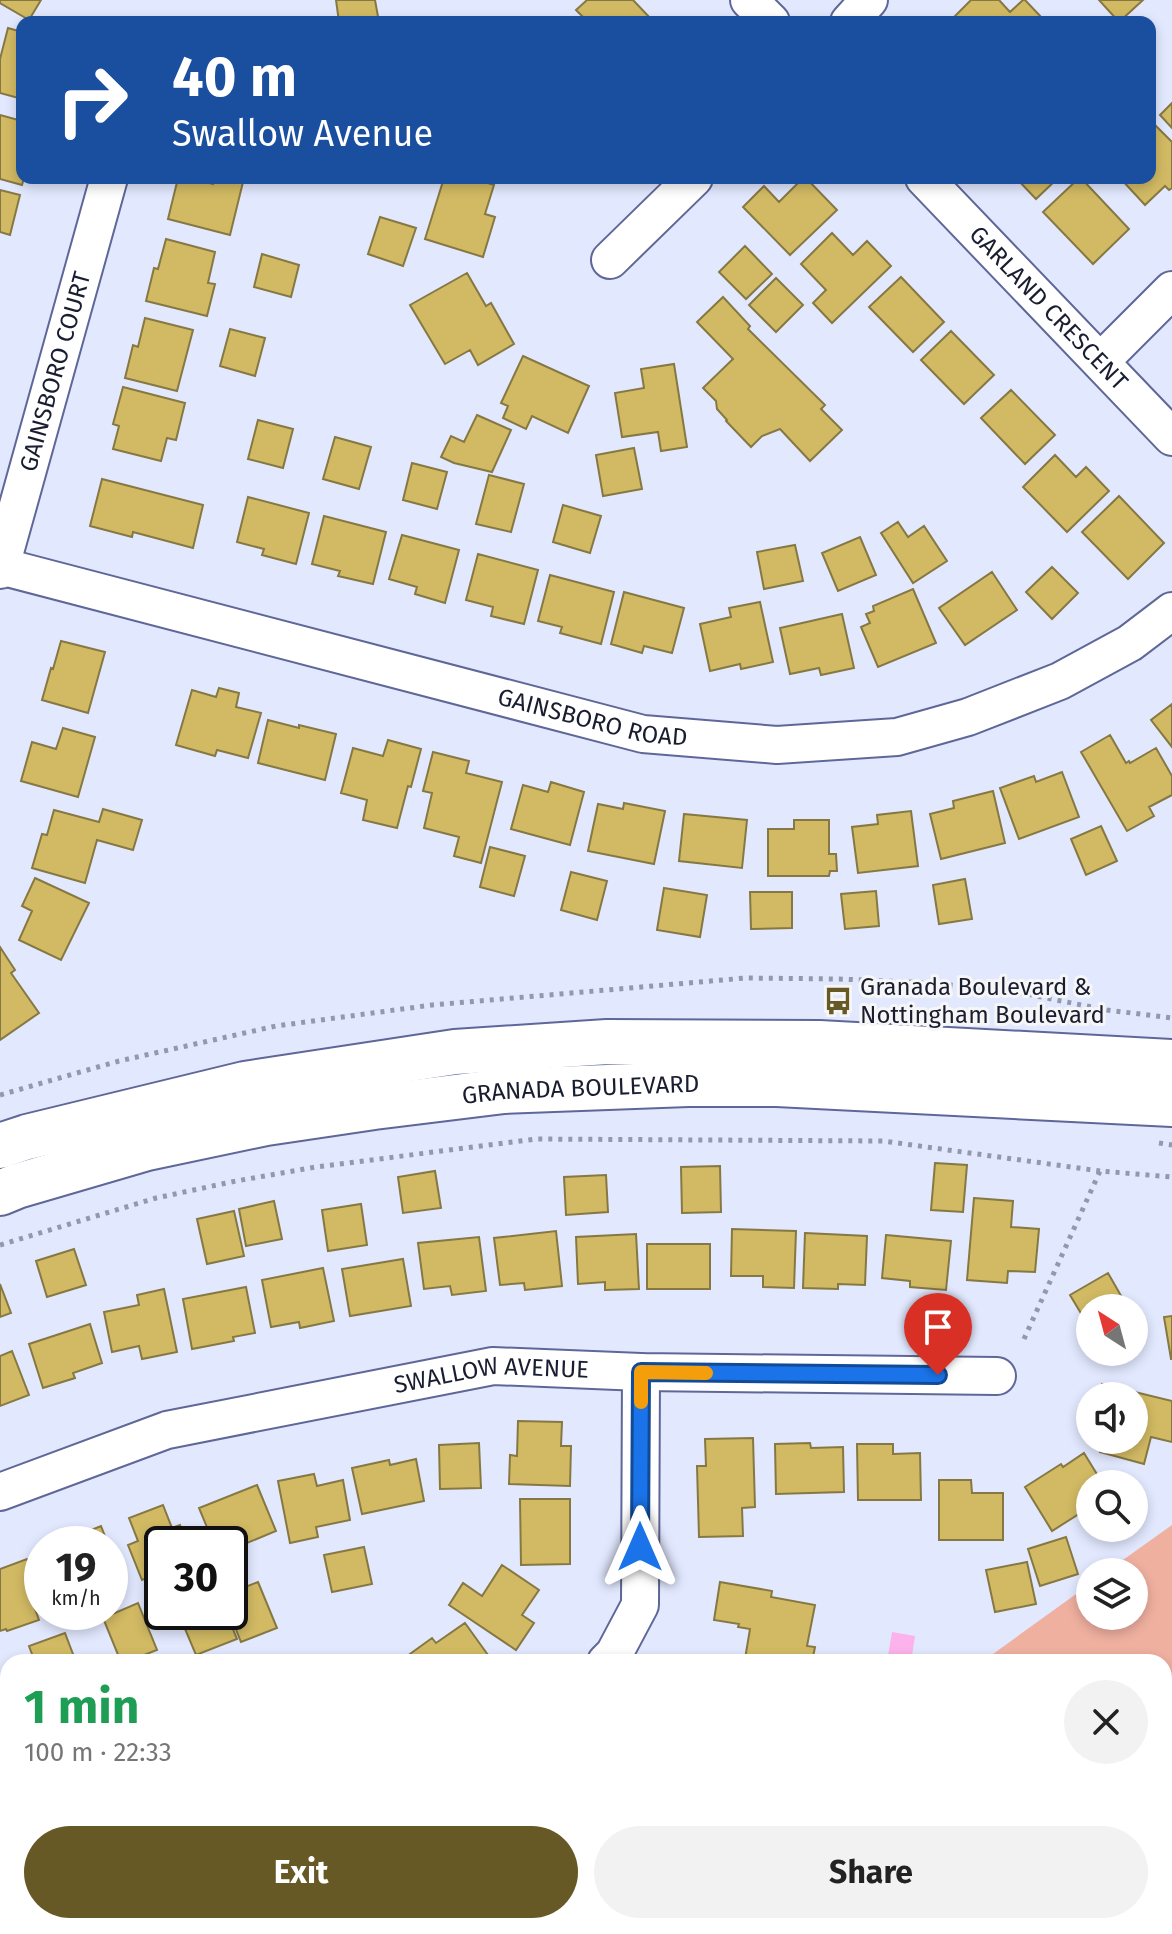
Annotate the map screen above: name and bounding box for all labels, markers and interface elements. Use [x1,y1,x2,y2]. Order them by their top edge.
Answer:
text: 40 m [172,44,297,111]
icon: right [40,48,144,152]
text: Swallow Avenue [172,112,433,156]
street label: GARLAND CRESCENT [964,220,1134,396]
street label: GAINSBORO COURT [14,268,96,474]
street label: GAINSBORO ROAD [495,683,688,752]
place label: Granada Boulevard & Nottingham Boulevard [860,973,1105,1029]
bus stop icon: Granada Boulevard & Nottingham Boulevard [823,986,853,1016]
street label: GRANADA BOULEVARD [460,1070,699,1110]
pin [904,1293,972,1375]
north arrow [1076,1294,1148,1366]
map controls [1076,1294,1148,1630]
icon: arrive [916,1305,960,1349]
street label: SWALLOW AVENUE [391,1351,590,1399]
button: sound [1076,1382,1148,1454]
button: search [1076,1470,1148,1542]
position arrow [598,1505,682,1589]
speed limit sign: 30 [144,1526,248,1630]
text: 19 [56,1544,96,1592]
button: layers [1076,1558,1148,1630]
text: km/h [51,1586,101,1610]
text: 1 min [24,1678,139,1736]
button: close [1064,1680,1148,1764]
text: 100 m · 22:33 [24,1737,172,1768]
button: Exit [24,1826,578,1918]
button: Share [594,1826,1148,1918]

